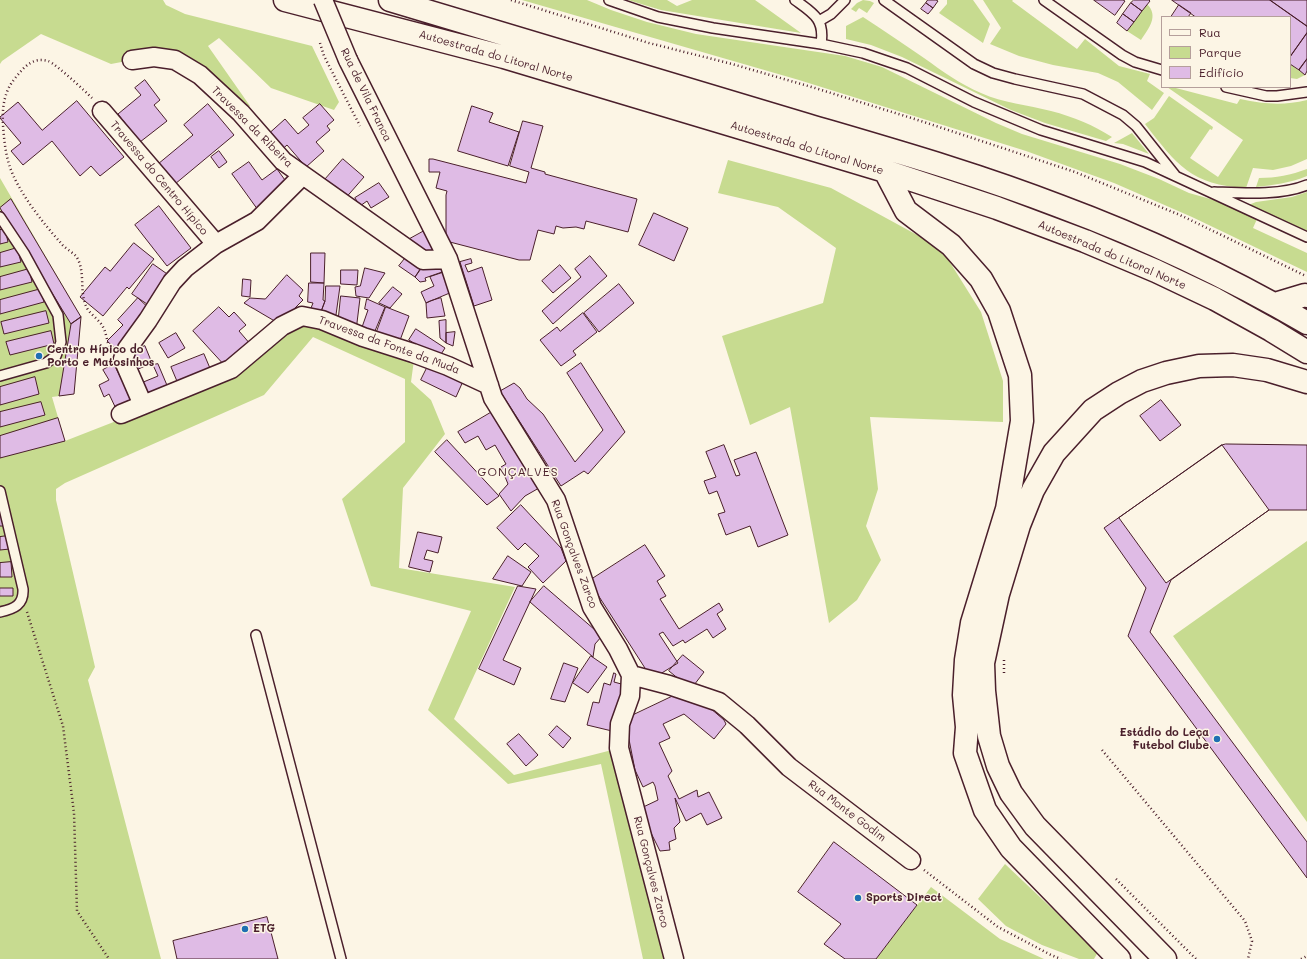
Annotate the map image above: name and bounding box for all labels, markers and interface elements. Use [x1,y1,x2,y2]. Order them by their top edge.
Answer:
legend [1161,16,1291,88]
text: Rua [1199,24,1221,40]
street label: Autoestrada do Litoral Norte [417,28,575,84]
text: Parque [1199,44,1242,60]
street label: Rua de Vila Franca [338,46,394,144]
text: Edifício [1199,64,1243,80]
street label: Travessa da Ribeira [209,84,295,170]
street label: Travessa do Centro Hípico [107,118,211,238]
street label: Autoestrada do Litoral Norte [729,118,885,178]
street label: Autoestrada do Litoral Norte [1036,218,1188,292]
street label: Travessa da Fonte da Muda [317,313,461,377]
place label: Centro Hípico do Porto e Matosinhos [47,343,154,369]
marker: Centro Hípico do Porto e Matosinhos [34,351,44,361]
district label: GONÇALVES [478,465,558,479]
street label: Rua Gonçalves Zarco [548,498,600,610]
place label: Estádio do Leça Futebol Clube [1120,726,1209,752]
marker: Estádio do Leça Futebol Clube [1212,734,1222,744]
street label: Rua Monte Godim [806,778,888,844]
street label: Rua Gonçalves Zarco [631,815,671,929]
place label: Sports Direct [866,891,942,905]
marker: Sports Direct [853,893,863,903]
place label: ETG [253,922,275,936]
marker: ETG [240,924,250,934]

